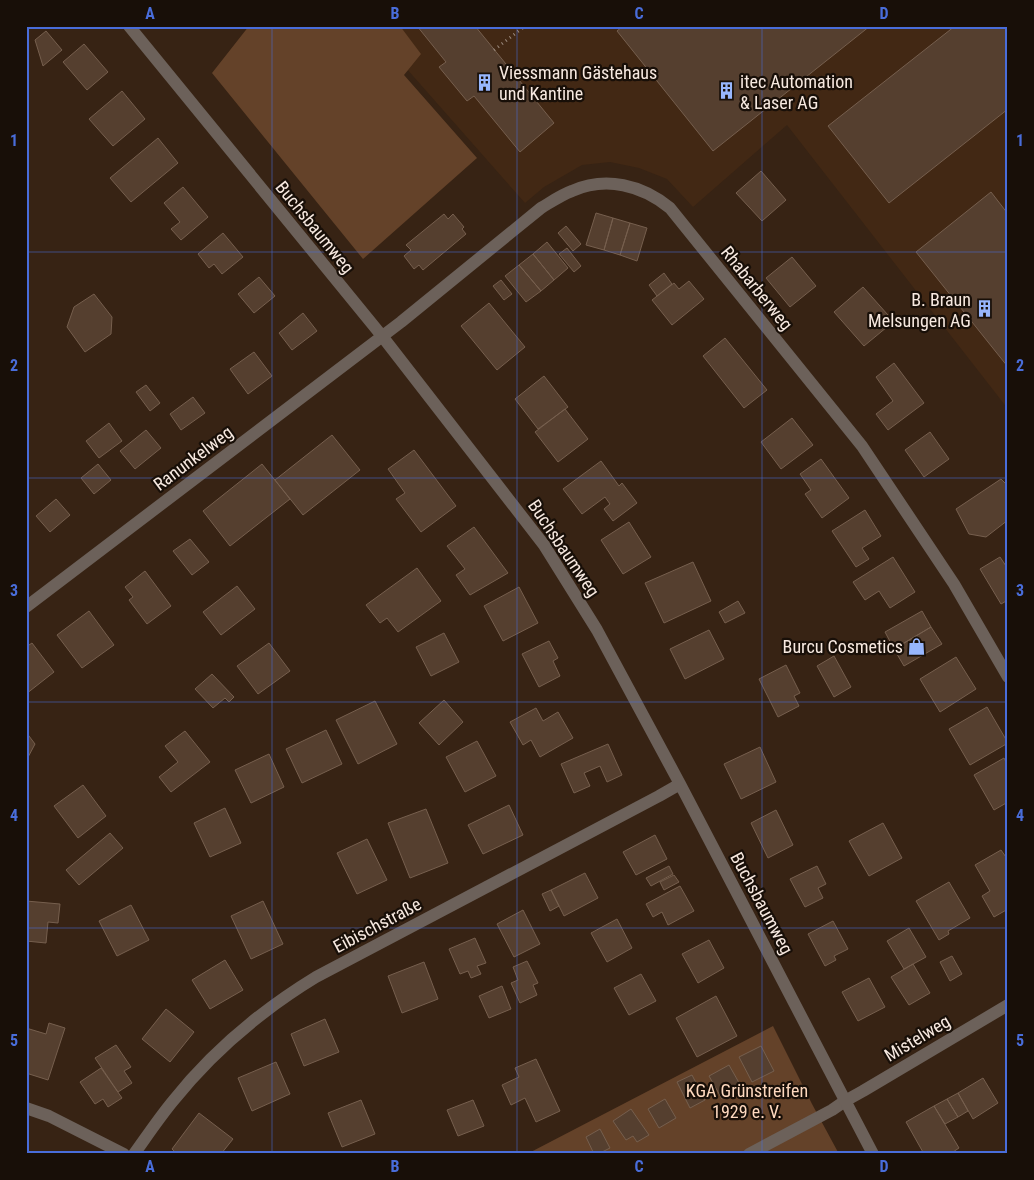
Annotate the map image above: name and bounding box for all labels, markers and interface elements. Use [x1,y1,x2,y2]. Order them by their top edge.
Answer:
text: A [145,4,155,23]
text: B [391,4,400,23]
text: C [634,4,644,23]
text: D [879,4,889,23]
place label: Viessmann Gästehaus und Kantine [499,62,657,104]
place label: itec Automation & Laser AG [740,71,853,113]
building icon: Viessmann Gästehaus und Kantine [475,72,495,92]
building icon: itec Automation & Laser AG [716,81,736,101]
text: 1 [10,131,18,150]
text: 1 [1016,131,1024,150]
street label: Buchsbaumweg [271,177,359,277]
street label: Rhabarberweg [717,242,797,334]
place label: B. Braun Melsungen AG [868,289,971,331]
building icon: B. Braun Melsungen AG [975,299,995,319]
text: 2 [10,356,18,375]
text: 2 [1016,356,1024,375]
street label: Ranunkelweg [149,421,237,495]
street label: Buchsbaumweg [524,495,604,601]
text: 3 [10,581,18,600]
text: 3 [1016,581,1024,600]
place label: Burcu Cosmetics [783,636,903,657]
shop icon: Burcu Cosmetics [907,636,927,656]
text: 4 [10,806,18,825]
text: 4 [1016,806,1024,825]
street label: Buchsbaumweg [726,848,798,958]
street label: Eibischstraße [329,893,425,957]
street label: Mistelweg [880,1010,954,1066]
text: 5 [10,1031,18,1050]
text: 5 [1016,1031,1024,1050]
park label: KGA Grünstreifen 1929 e. V. [686,1080,808,1122]
text: A [145,1157,155,1176]
text: B [391,1157,400,1176]
text: C [634,1157,644,1176]
text: D [879,1157,889,1176]

